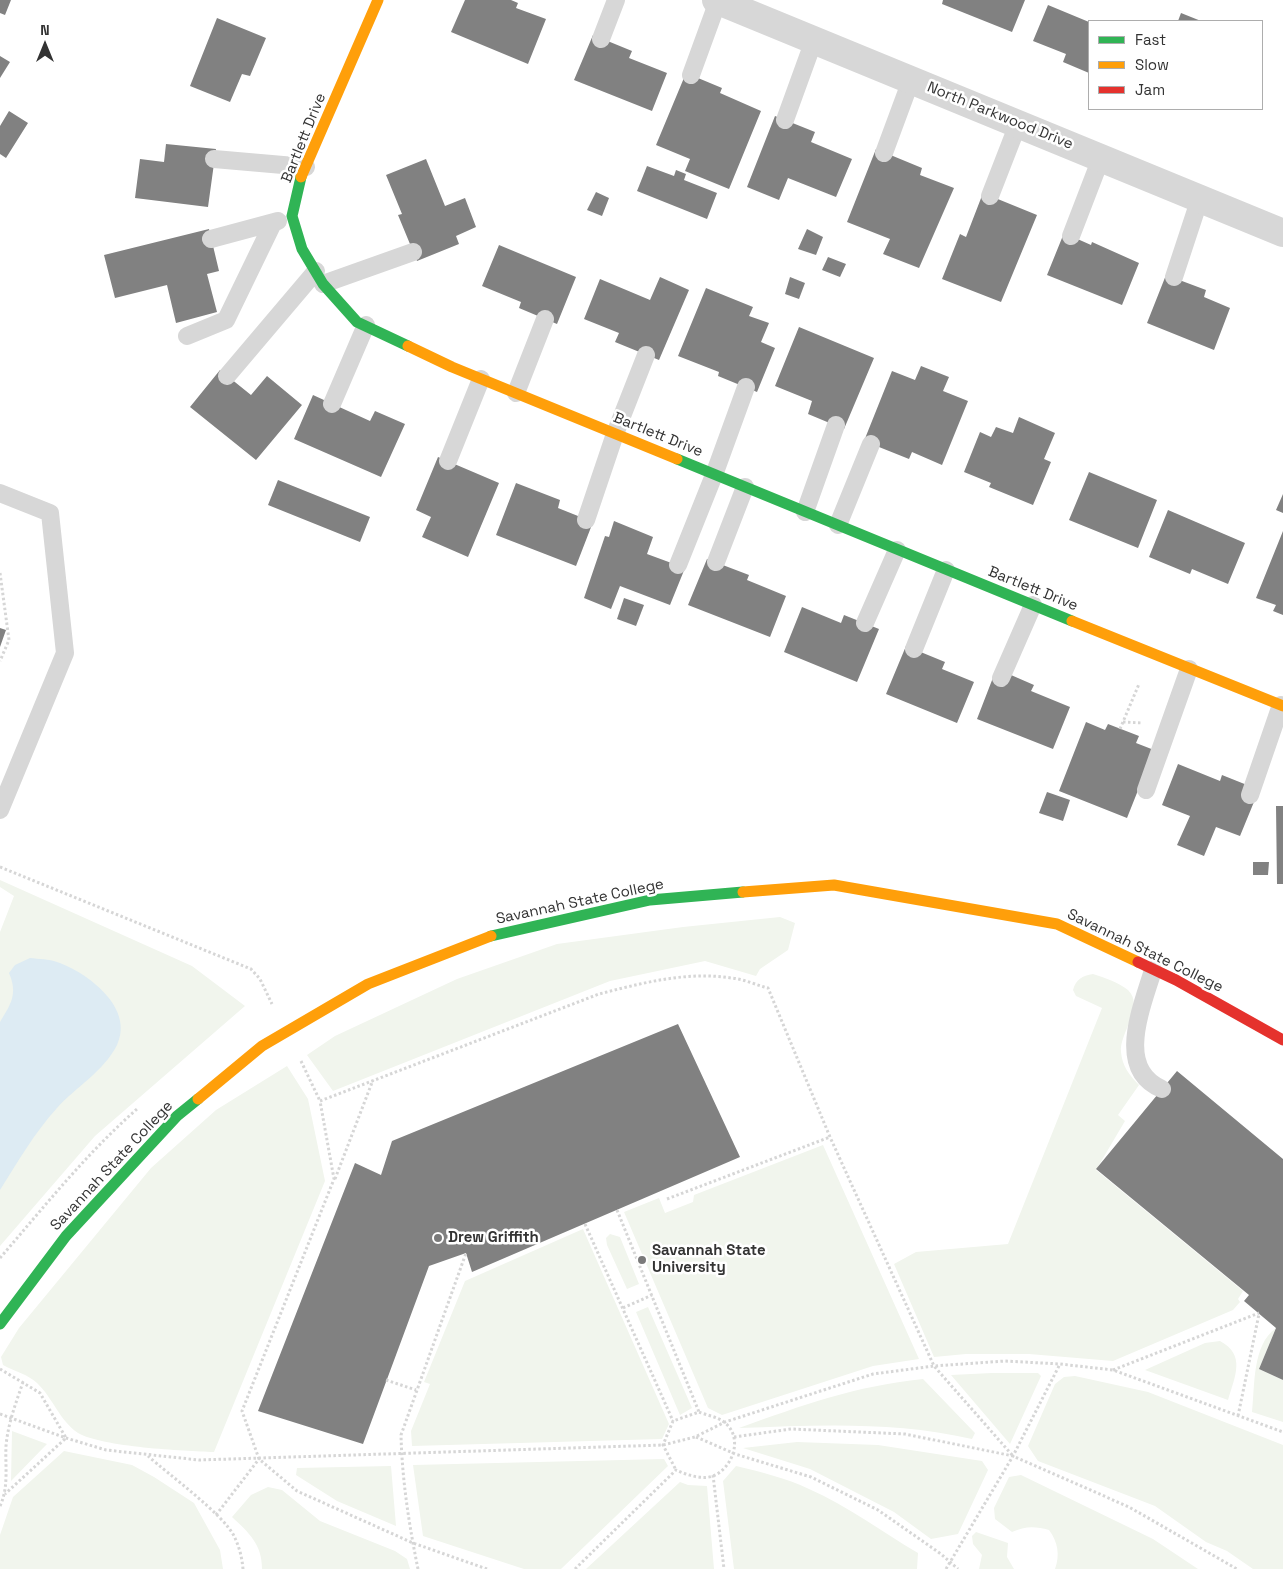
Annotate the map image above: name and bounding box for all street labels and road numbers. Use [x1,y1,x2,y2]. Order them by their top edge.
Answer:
street label: North Parkwood Drive [924,78,1076,154]
street label: Bartlett Drive [278,91,330,185]
street label: Bartlett Drive [611,409,705,461]
street label: Bartlett Drive [986,563,1080,615]
street label: Savannah State College [494,875,666,929]
street label: Savannah State College [1064,905,1226,997]
street label: Savannah State College [47,1097,177,1235]

